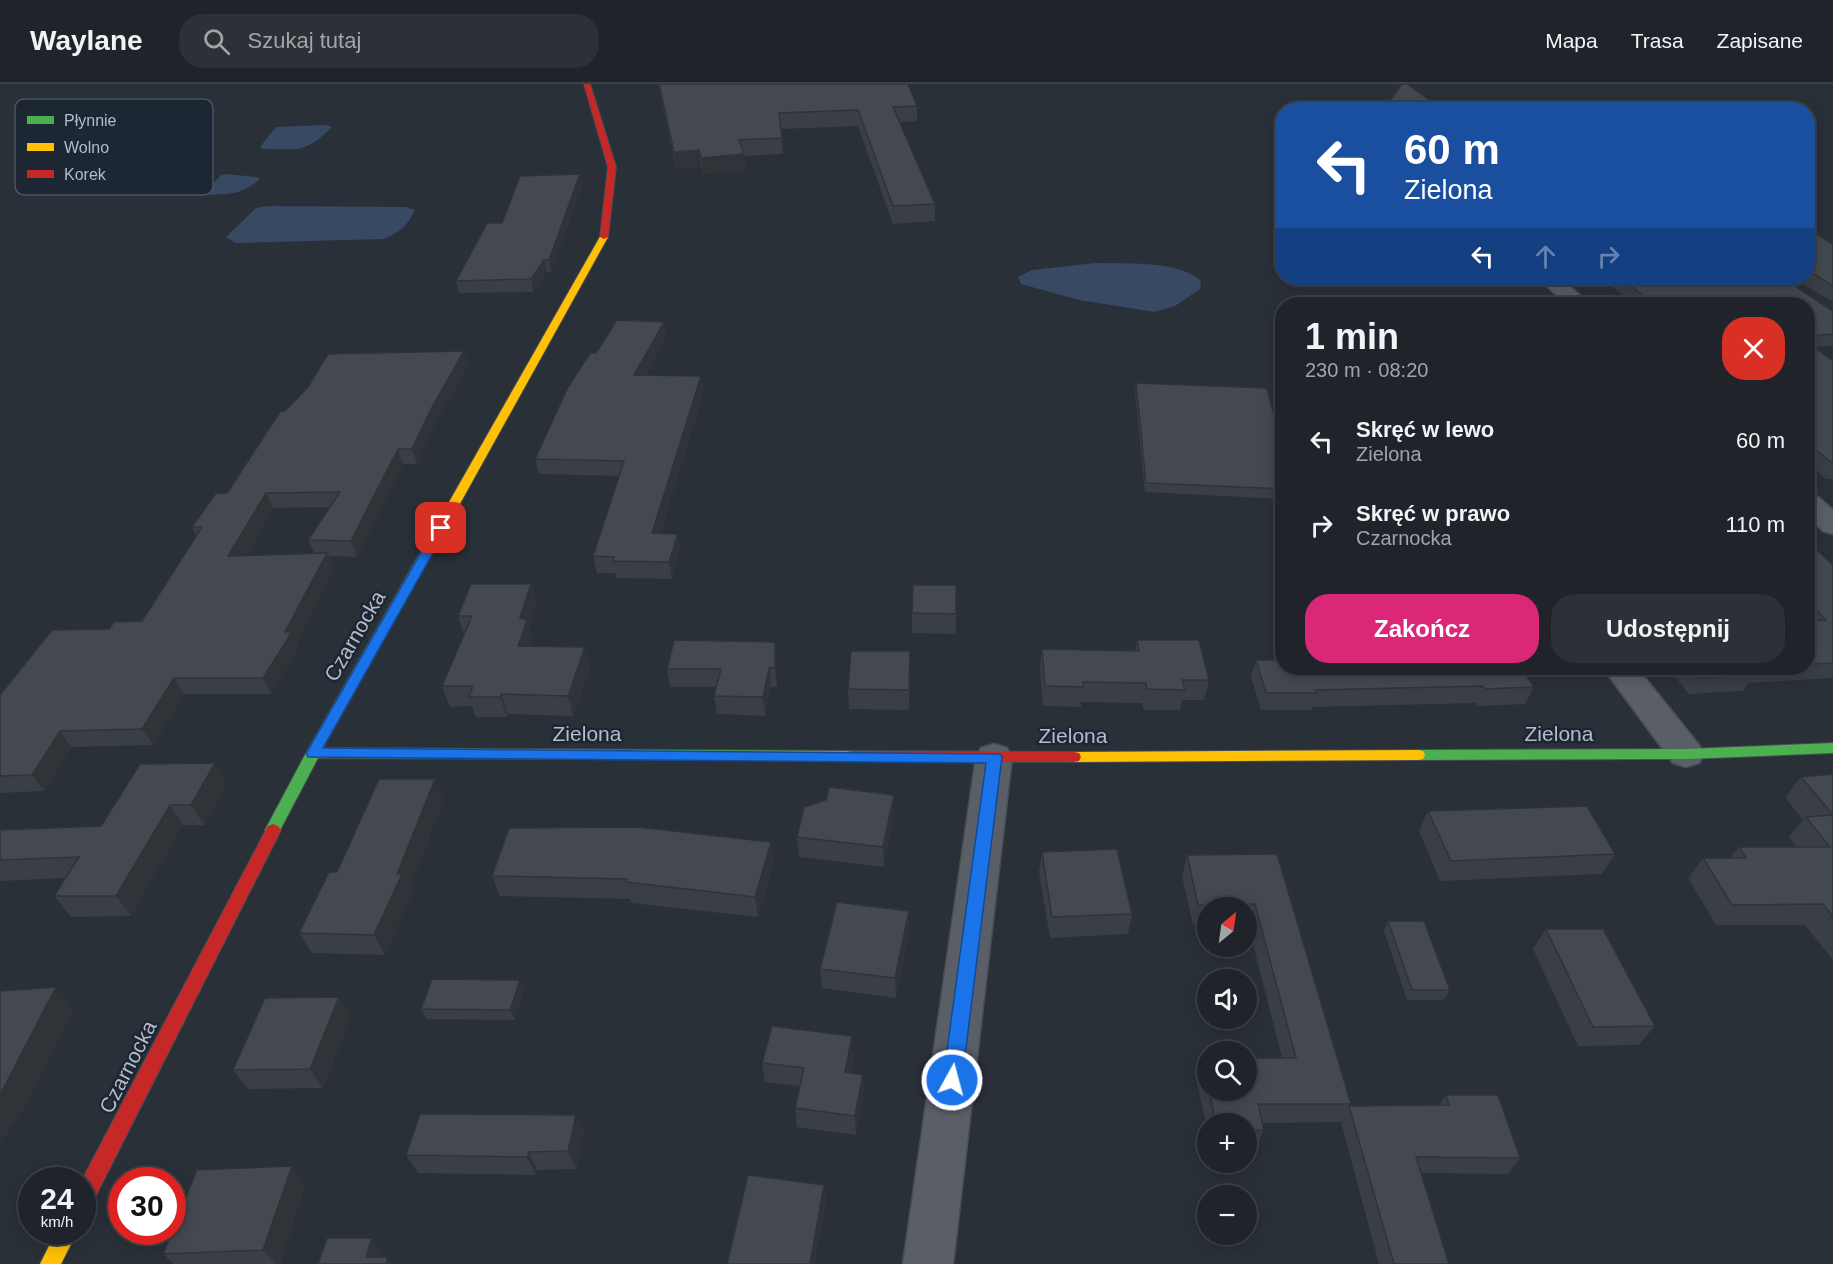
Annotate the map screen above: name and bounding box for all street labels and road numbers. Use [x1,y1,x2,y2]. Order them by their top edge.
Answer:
street label: Czarnocka [320,586,390,685]
street label: Zielona [553,722,622,745]
street label: Zielona [1525,722,1594,745]
street label: Zielona [1039,724,1108,747]
street label: Czarnocka [95,1017,161,1117]

